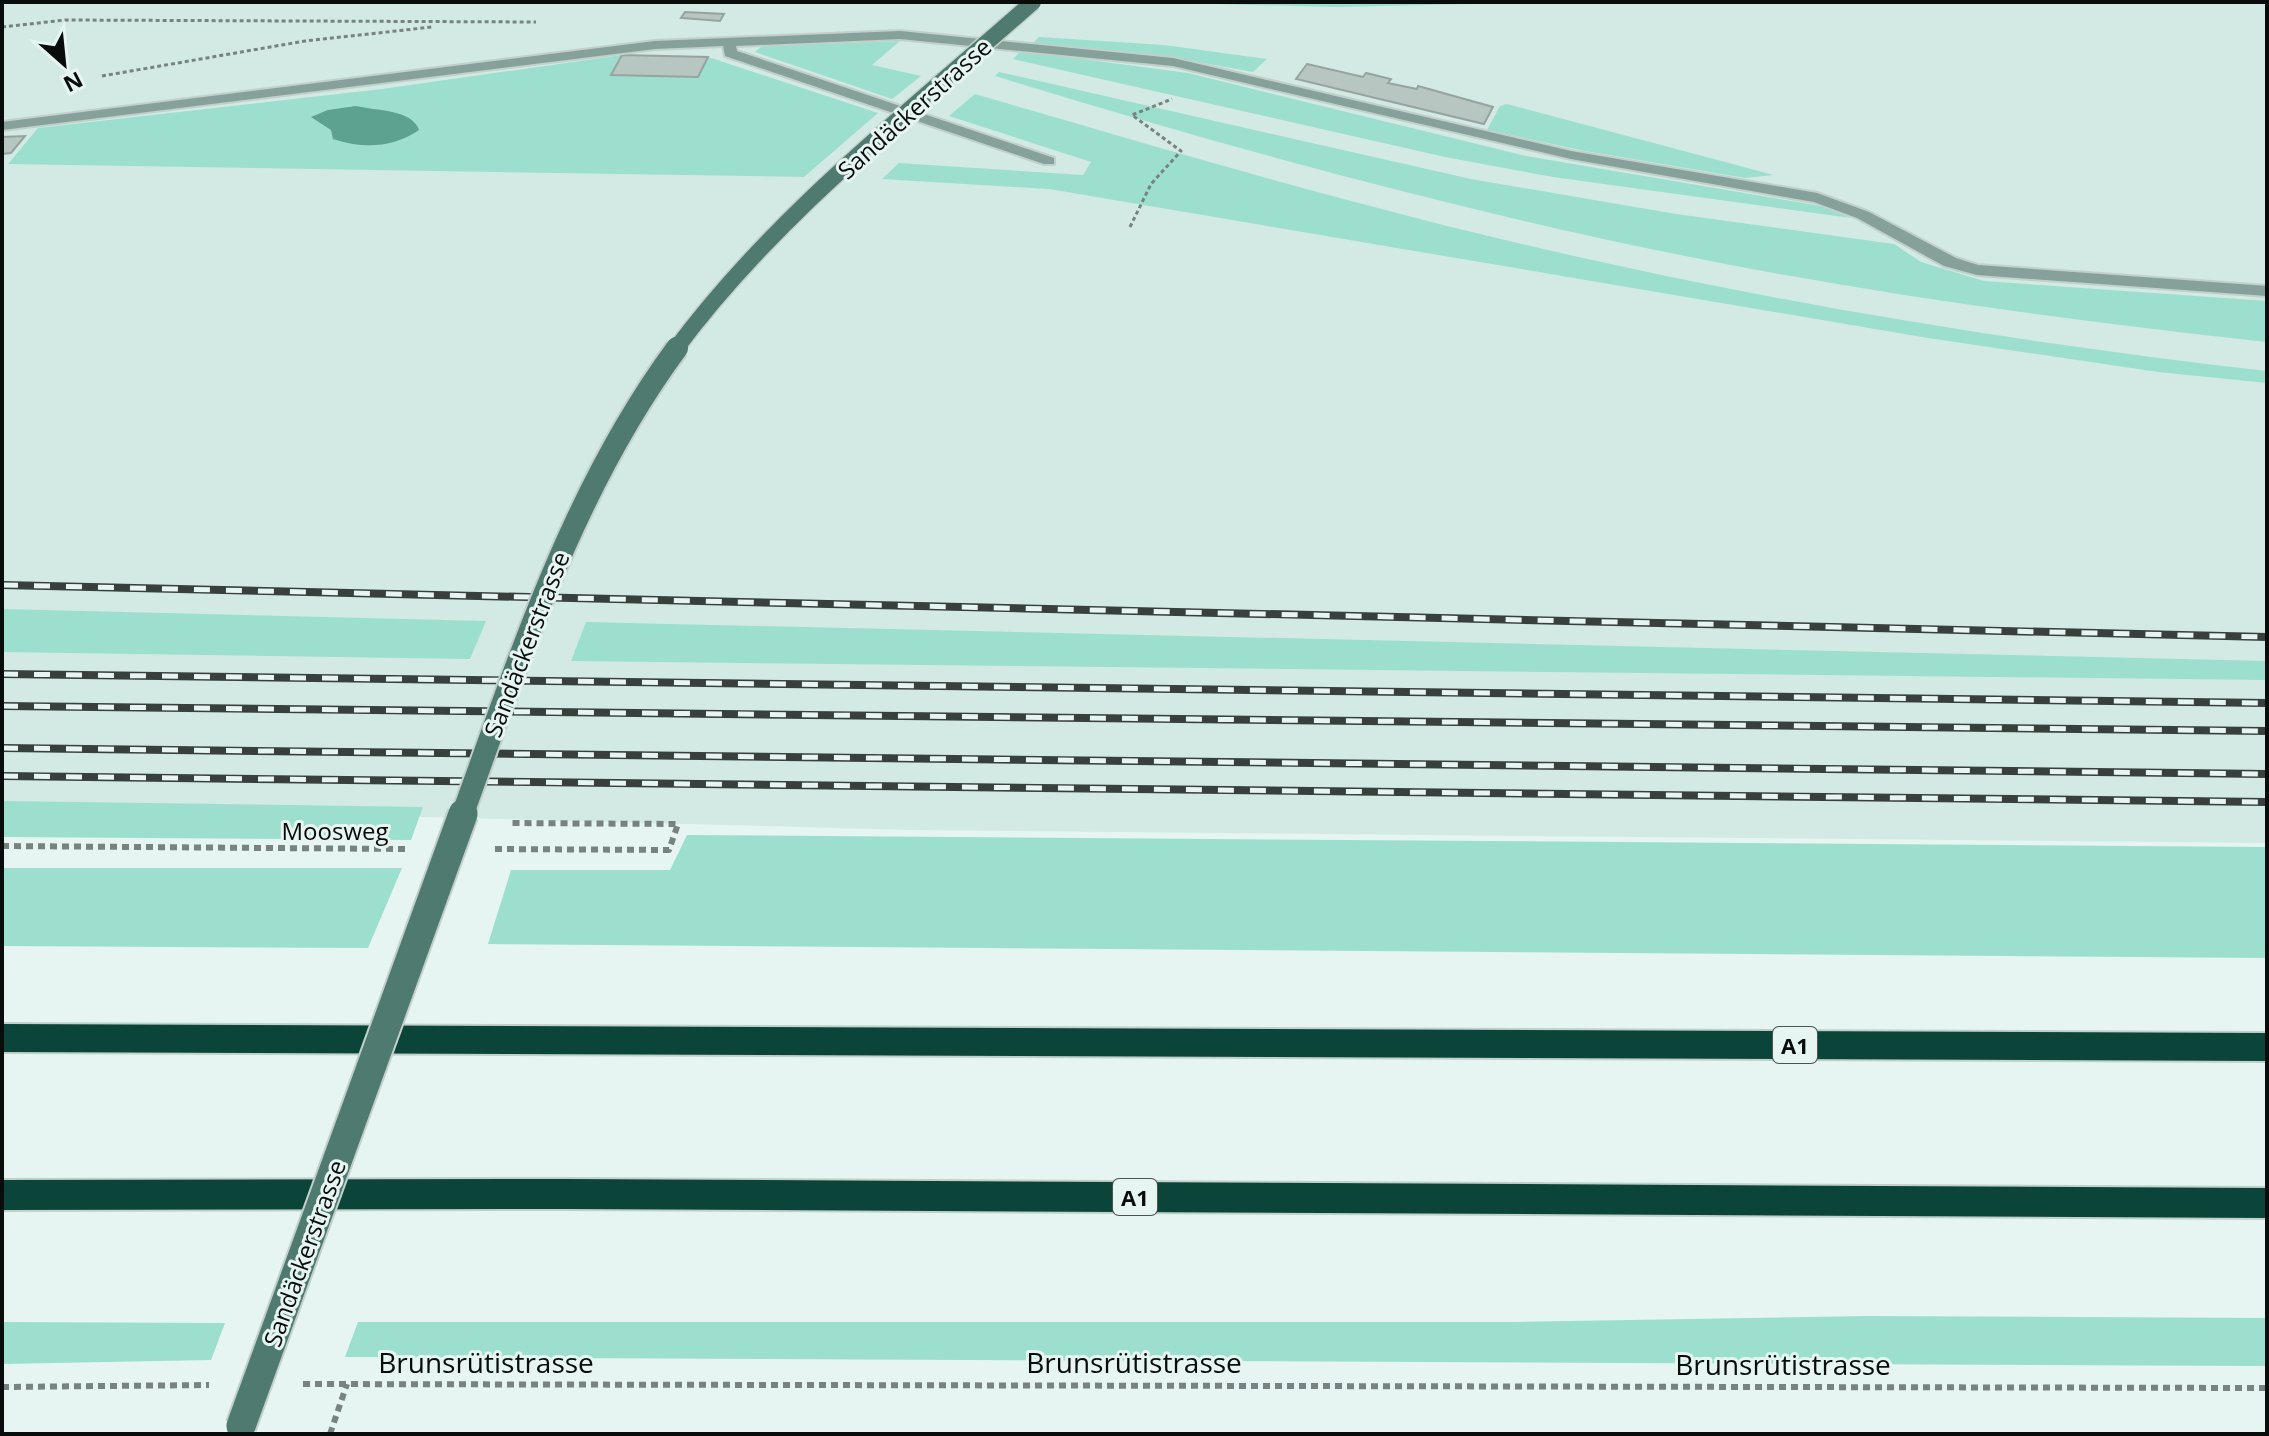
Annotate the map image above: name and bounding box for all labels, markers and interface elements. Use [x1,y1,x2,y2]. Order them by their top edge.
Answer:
north arrow [24,24,104,104]
street label: Sandäckerstrasse [830,30,998,186]
text: N [59,65,88,100]
street label: Sandäckerstrasse [475,547,577,741]
street label: Moosweg [281,814,389,847]
road number: A1 [1773,1027,1817,1063]
street label: Sandäckerstrasse [255,1155,353,1351]
road number: A1 [1113,1179,1157,1215]
street label: Brunsrütistrasse [378,1343,594,1381]
street label: Brunsrütistrasse [1026,1343,1242,1381]
street label: Brunsrütistrasse [1675,1345,1891,1383]

